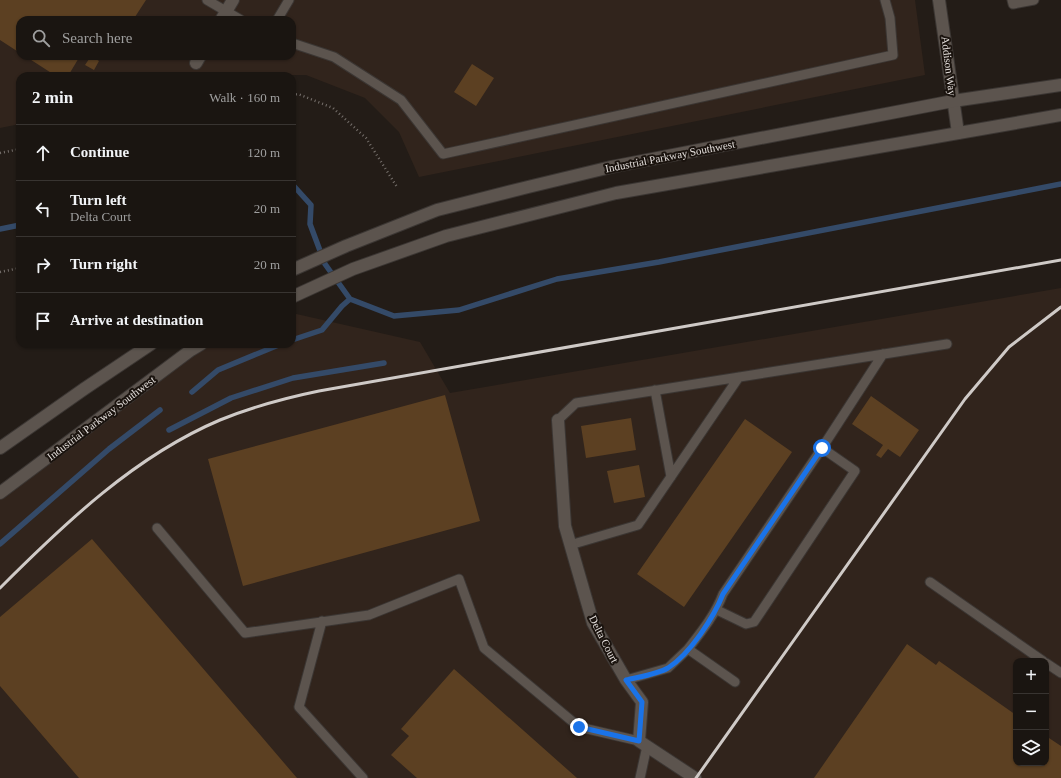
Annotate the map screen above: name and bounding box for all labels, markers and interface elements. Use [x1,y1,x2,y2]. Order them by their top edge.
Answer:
search box [16,16,296,60]
icon: search [30,27,52,49]
text: Search here [62,30,132,46]
street label: Addison Way [939,36,959,97]
text: 2 min [32,88,73,107]
text: Walk · 160 m [209,90,280,105]
street label: Industrial Parkway Southwest [604,138,736,174]
icon: ahead [32,142,54,164]
text: Continue [70,144,129,160]
text: 120 m [247,145,280,160]
text: Turn left [70,192,127,208]
icon: left [32,198,54,220]
text: 20 m [254,201,280,216]
text: Delta Court [70,209,131,224]
icon: right [32,254,54,276]
text: Turn right [70,256,137,272]
text: 20 m [254,257,280,272]
icon: arrive [32,310,54,332]
text: Arrive at destination [70,312,203,328]
street label: Industrial Parkway Southwest [45,373,157,463]
route start [813,439,831,457]
street label: Delta Court [587,613,621,665]
map controls [1013,658,1049,766]
button: + [1013,658,1049,694]
button: − [1013,694,1049,730]
route end [570,718,588,736]
button: layers [1013,730,1049,766]

